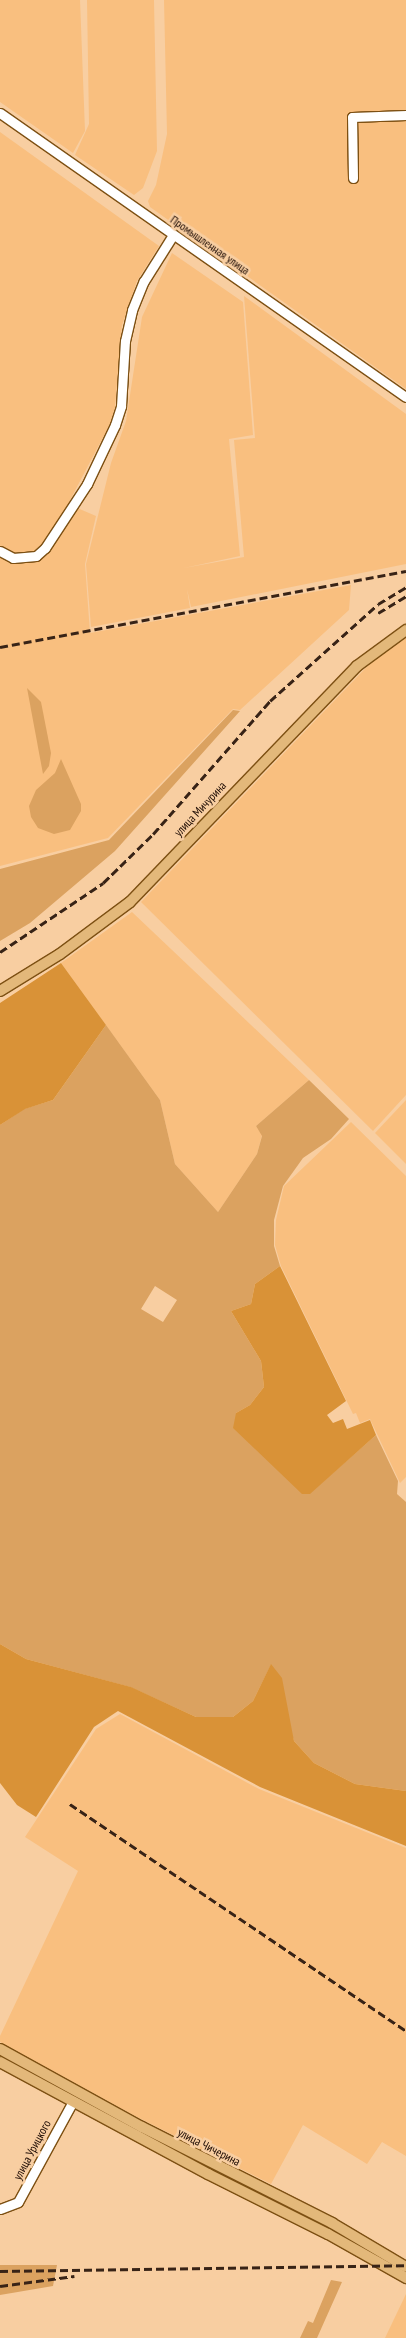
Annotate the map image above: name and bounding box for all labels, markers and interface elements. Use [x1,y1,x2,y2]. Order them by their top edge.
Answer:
street label: Промышленная улица [168,212,252,278]
street label: улица Мичурина [171,779,229,839]
street label: улица Урицкого [10,2117,54,2183]
street label: улица Чичерина [175,2125,243,2169]

